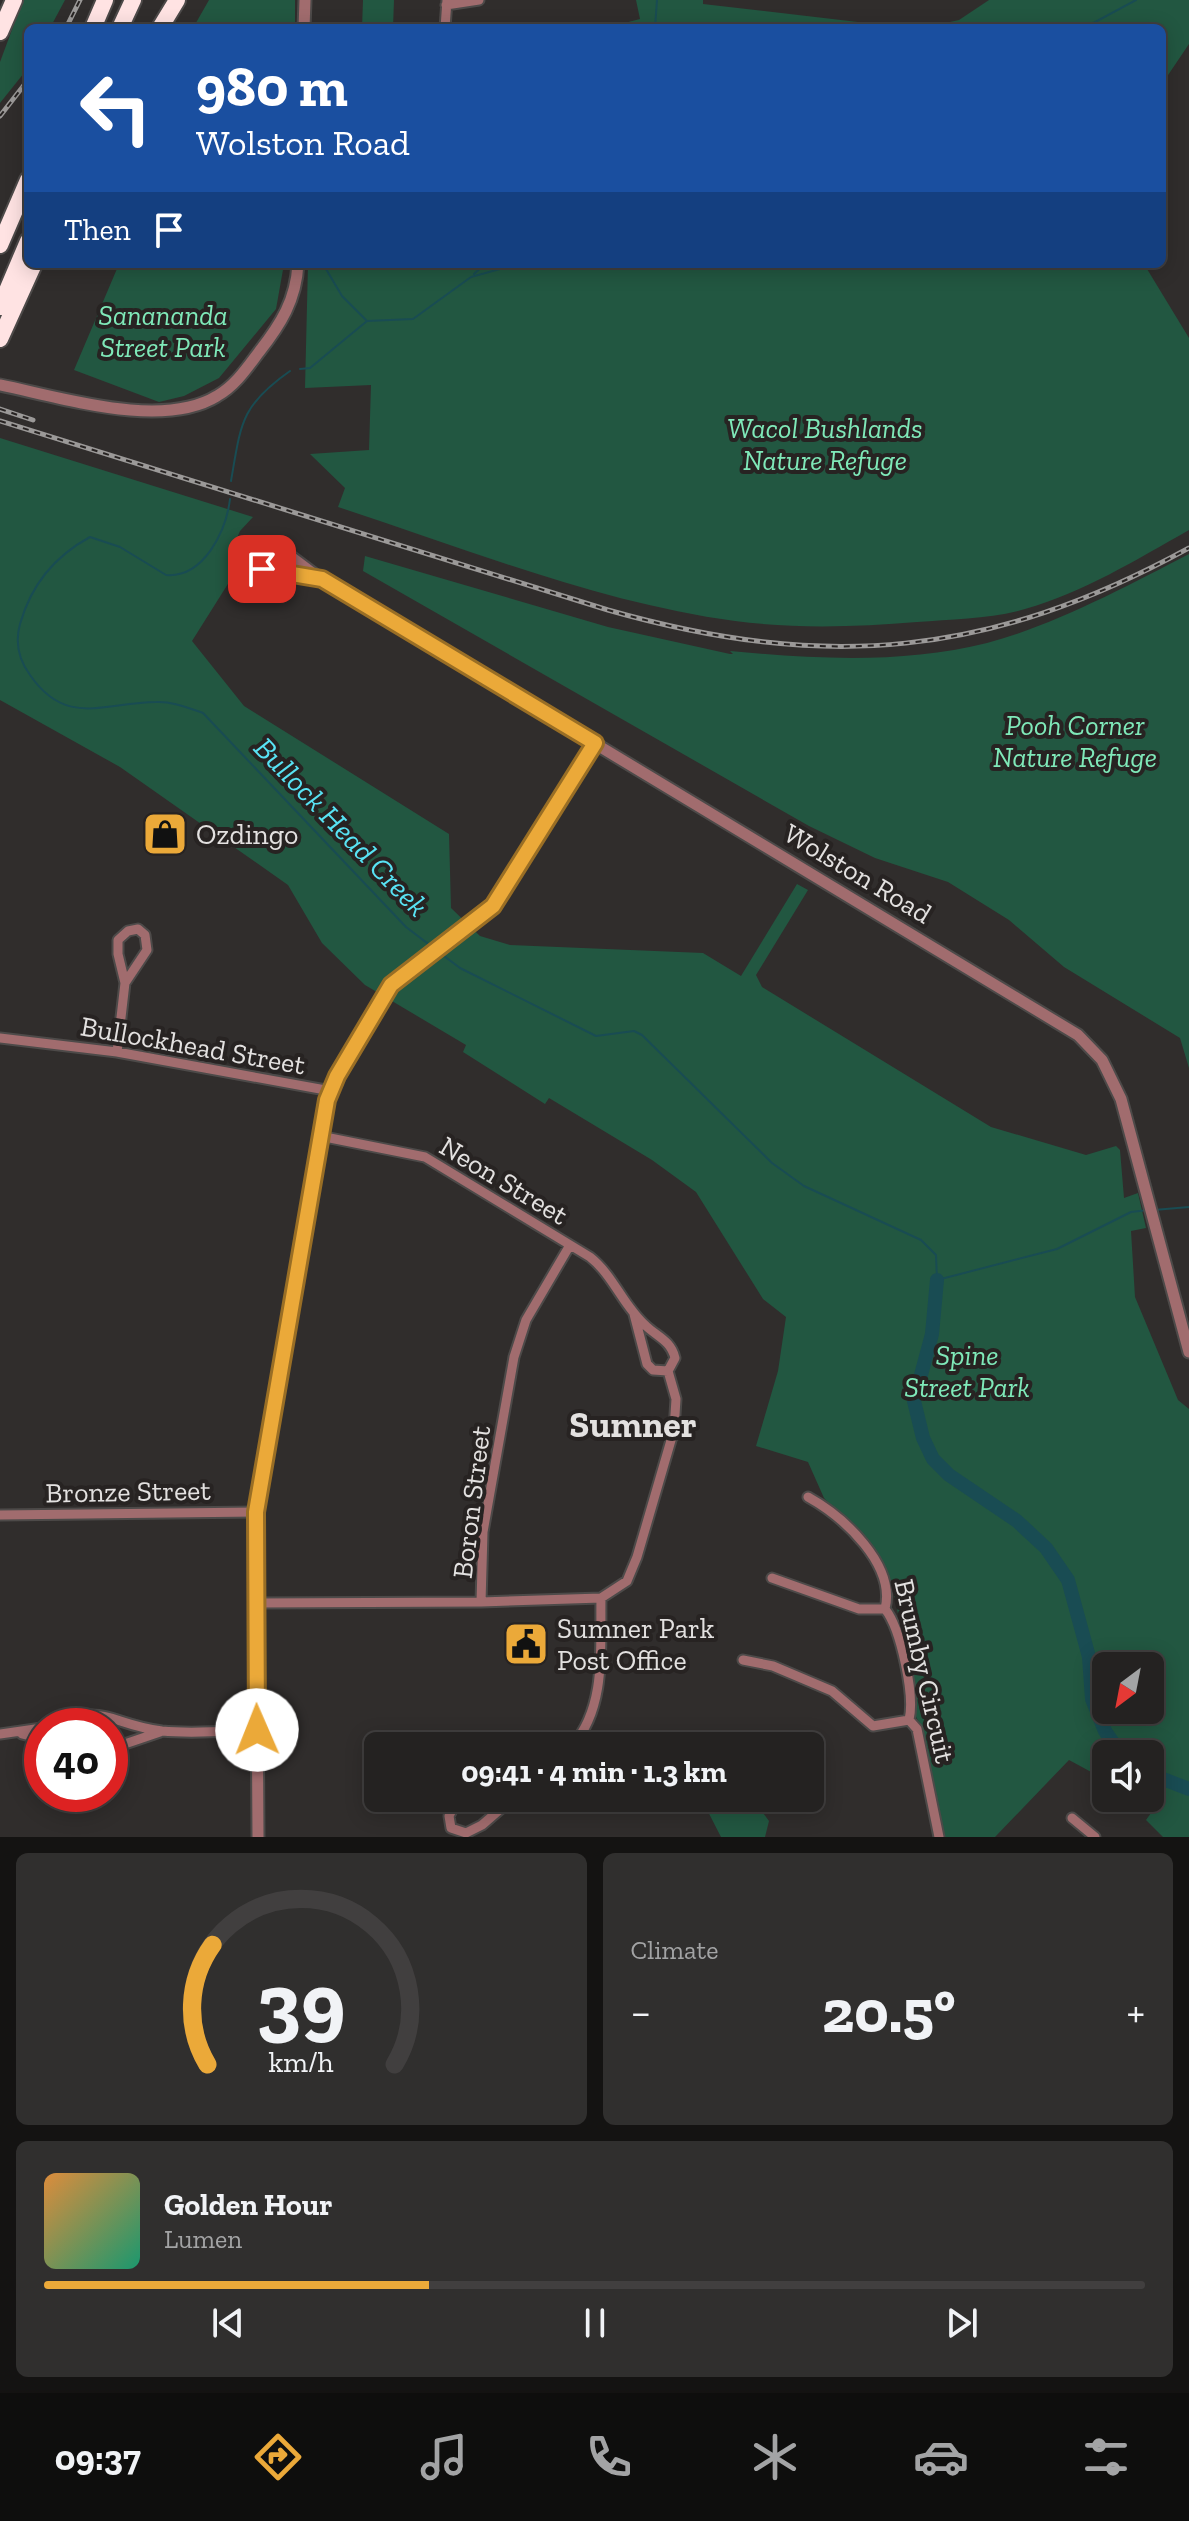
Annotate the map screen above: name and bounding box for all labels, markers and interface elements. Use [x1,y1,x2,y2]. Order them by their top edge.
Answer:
text: 980 m [196,53,348,120]
icon: left [64,56,168,160]
text: Wolston Road [196,121,410,164]
icon: arrive [147,208,191,252]
text: Then [64,212,131,248]
park label: Sanananda Street Park [98,299,228,364]
park label: Wacol Bushlands Nature Refuge [727,412,923,477]
pin [228,535,296,603]
icon: arrive [240,547,284,591]
park label: Pooh Corner Nature Refuge [993,709,1157,774]
water label: Bullock Head Creek [246,730,436,924]
shop icon: Ozdingo [141,810,189,858]
street label: Wolston Road [778,816,938,930]
place label: Ozdingo [196,818,298,851]
street label: Bullockhead Street [78,1010,308,1082]
street label: Neon Street [434,1129,574,1232]
park label: Spine Street Park [904,1339,1030,1404]
district label: Sumner [569,1403,697,1446]
street label: Boron Street [446,1423,497,1580]
street label: Bronze Street [45,1474,212,1509]
street label: Brumby Circuit [887,1576,962,1767]
place label: Sumner Park Post Office [557,1612,715,1677]
public building icon: Sumner Park Post Office [502,1620,550,1668]
north arrow [1092,1652,1164,1724]
map controls [1092,1652,1164,1812]
position arrow [215,1688,299,1772]
speed limit sign: 40 [24,1708,128,1812]
button: sound [1092,1740,1164,1812]
text: 09:41 · 4 min · 1.3 km [461,1754,727,1790]
text: Climate [631,1934,718,1966]
text: 39 [257,1952,346,2052]
text: 20.5° [822,1975,956,2047]
text: − [631,1985,651,2038]
text: + [1126,1985,1145,2038]
text: km/h [269,2045,334,2079]
text: Golden Hour [164,2187,332,2223]
text: Lumen [164,2223,242,2255]
icon: previous [206,2301,250,2345]
icon: pause [573,2301,617,2345]
icon: next [940,2301,984,2345]
icon: directions [250,2429,306,2485]
icon: music [416,2429,472,2485]
icon: phone [581,2429,637,2485]
icon: climate [747,2429,803,2485]
icon: car [913,2429,969,2485]
icon: filters [1078,2429,1134,2485]
text: 09:37 [55,2436,141,2479]

